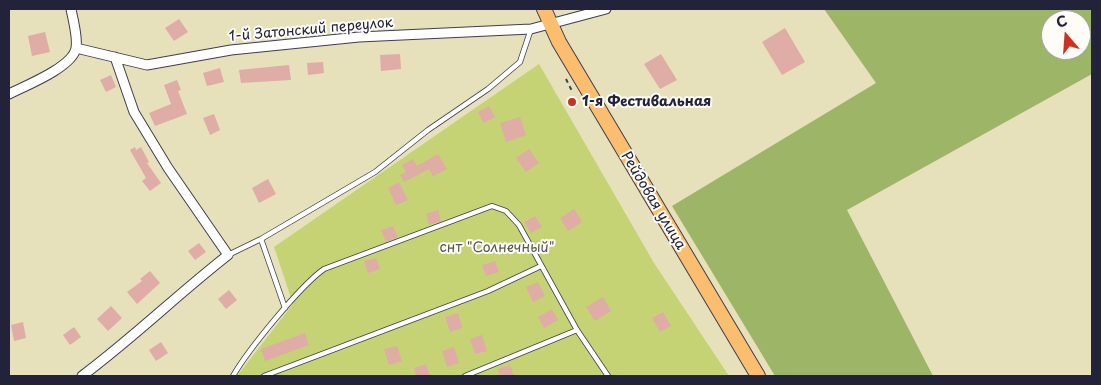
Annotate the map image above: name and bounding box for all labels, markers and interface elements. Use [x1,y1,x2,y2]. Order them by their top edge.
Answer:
north arrow [1041,10,1091,60]
text: С [1053,10,1070,33]
street label: 1-й Затонский переулок [228,14,394,46]
place label: 1-я Фестивальная [582,94,711,110]
marker: 1-я Фестивальная [566,96,578,108]
street label: Рейдовая улица [617,149,689,253]
park label: снт "Солнечный" [440,240,554,256]

